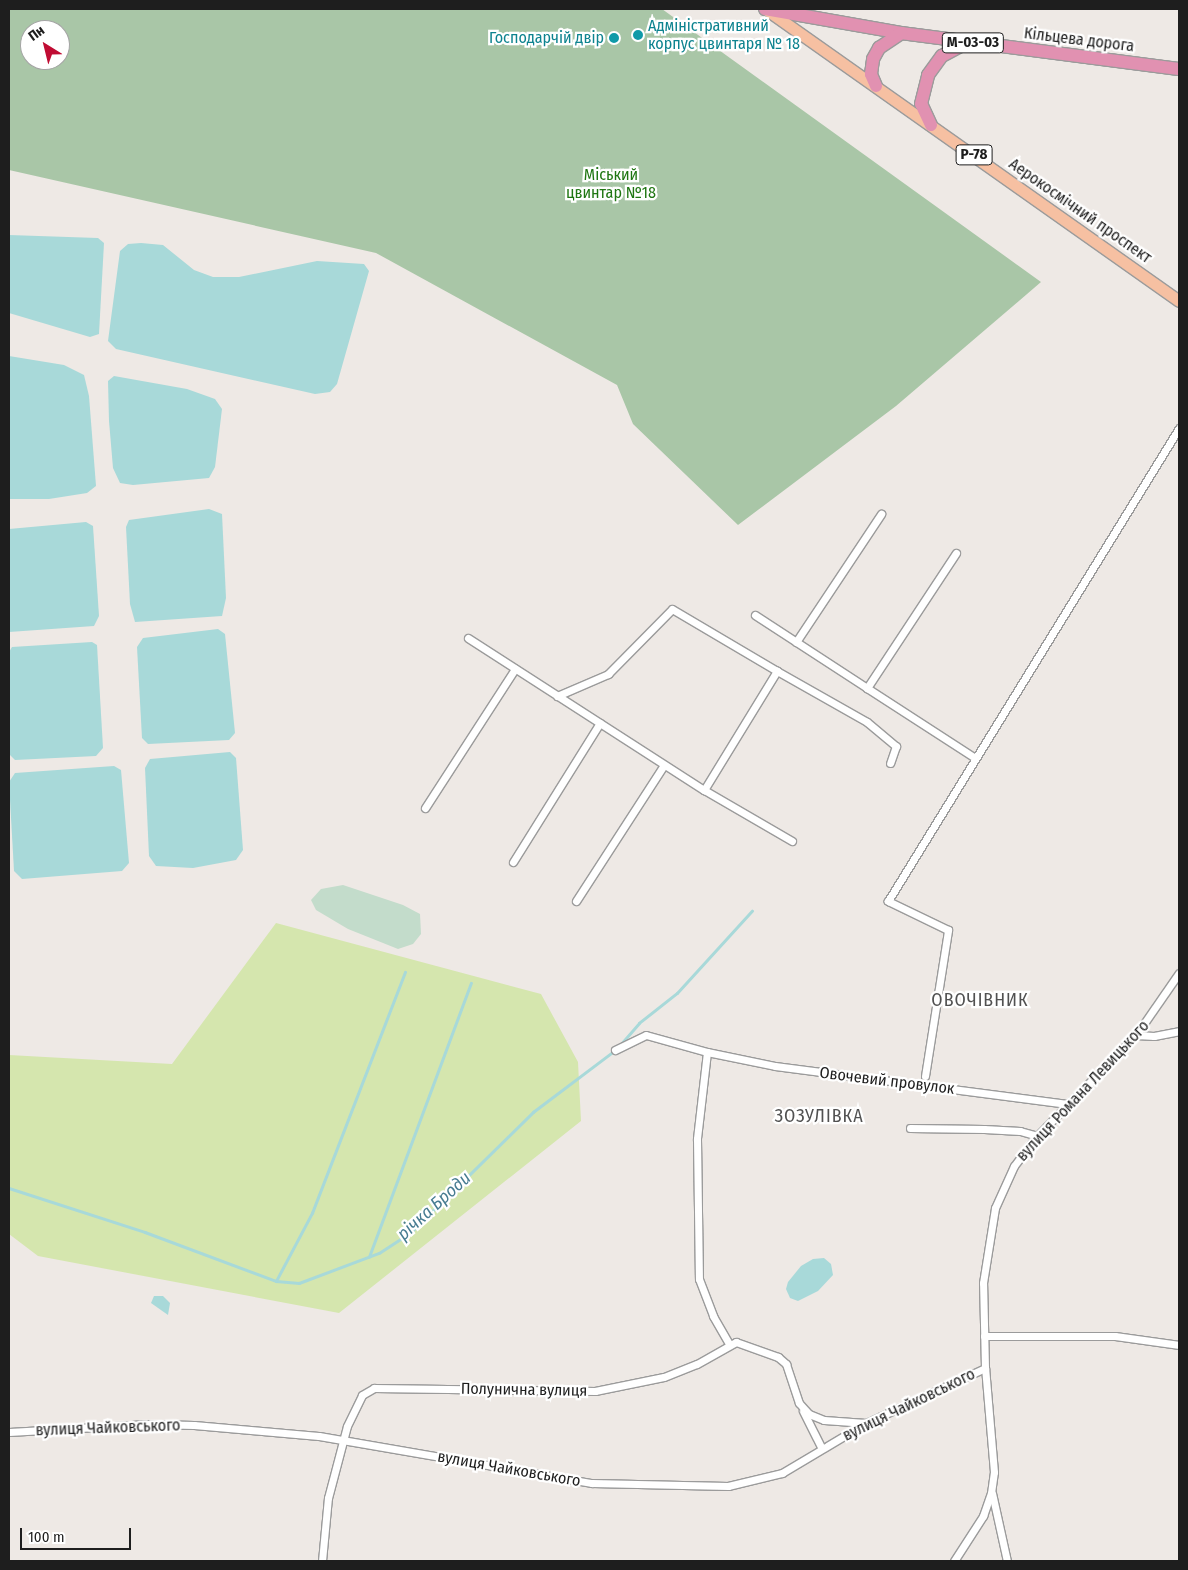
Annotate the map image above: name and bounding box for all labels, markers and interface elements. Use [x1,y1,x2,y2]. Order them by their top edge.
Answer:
place label: Адміністративний корпус цвинтаря № 18 [648,16,800,54]
north arrow [20,20,70,70]
text: Пн [25,22,48,45]
street label: Кільцева дорога [1023,24,1135,56]
place label: Господарчій двір [489,28,604,48]
marker: Адміністративний корпус цвинтаря № 18 [632,29,644,41]
road number: М-03-03 [942,30,1004,56]
marker: Господарчій двір [608,32,620,44]
road number: Р-78 [955,142,993,168]
street label: Аерокосмічний проспект [1005,154,1155,268]
park label: Міський цвинтар №18 [566,165,656,203]
district label: ОВОЧІВНИК [930,989,1030,1011]
street label: вулиця Романа Левицького [1013,1017,1153,1165]
street label: Овочевий провулок [819,1063,955,1099]
district label: ЗОЗУЛІВКА [773,1105,865,1127]
water label: річка Броди [393,1167,475,1245]
street label: вулиця Чайковського [840,1365,978,1445]
street label: Полунична вулиця [461,1379,587,1401]
street label: вулиця Чайковського [35,1416,181,1440]
street label: вулиця Чайковського [436,1447,582,1491]
scale bar [22,1518,134,1550]
text: 100 m [28,1528,65,1546]

